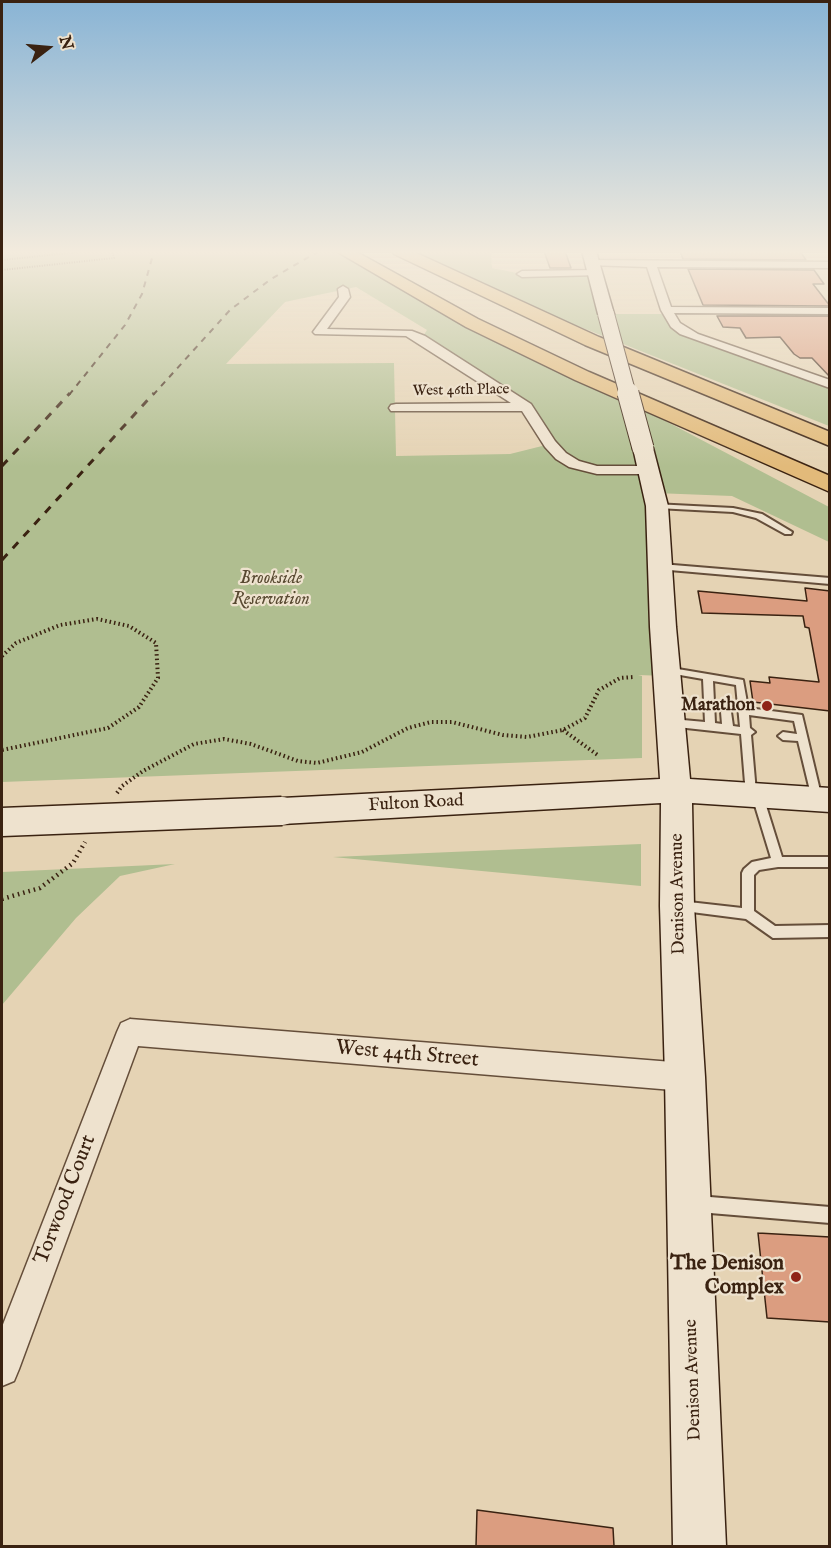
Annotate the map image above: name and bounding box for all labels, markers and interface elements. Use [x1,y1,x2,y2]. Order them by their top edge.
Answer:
north arrow [18,18,78,78]
text: N [54,34,77,52]
street label: West 46th Place [412,381,510,401]
park label: Brookside Reservation [232,568,310,610]
place label: Marathon [681,695,755,717]
marker: Marathon [760,699,774,713]
street label: Fulton Road [368,791,464,817]
street label: Denison Avenue [667,833,691,955]
street label: West 44th Street [334,1036,480,1074]
street label: Torwood Court [30,1132,102,1268]
place label: The Denison Complex [670,1252,784,1302]
marker: The Denison Complex [789,1270,803,1284]
street label: Denison Avenue [681,1319,707,1441]

